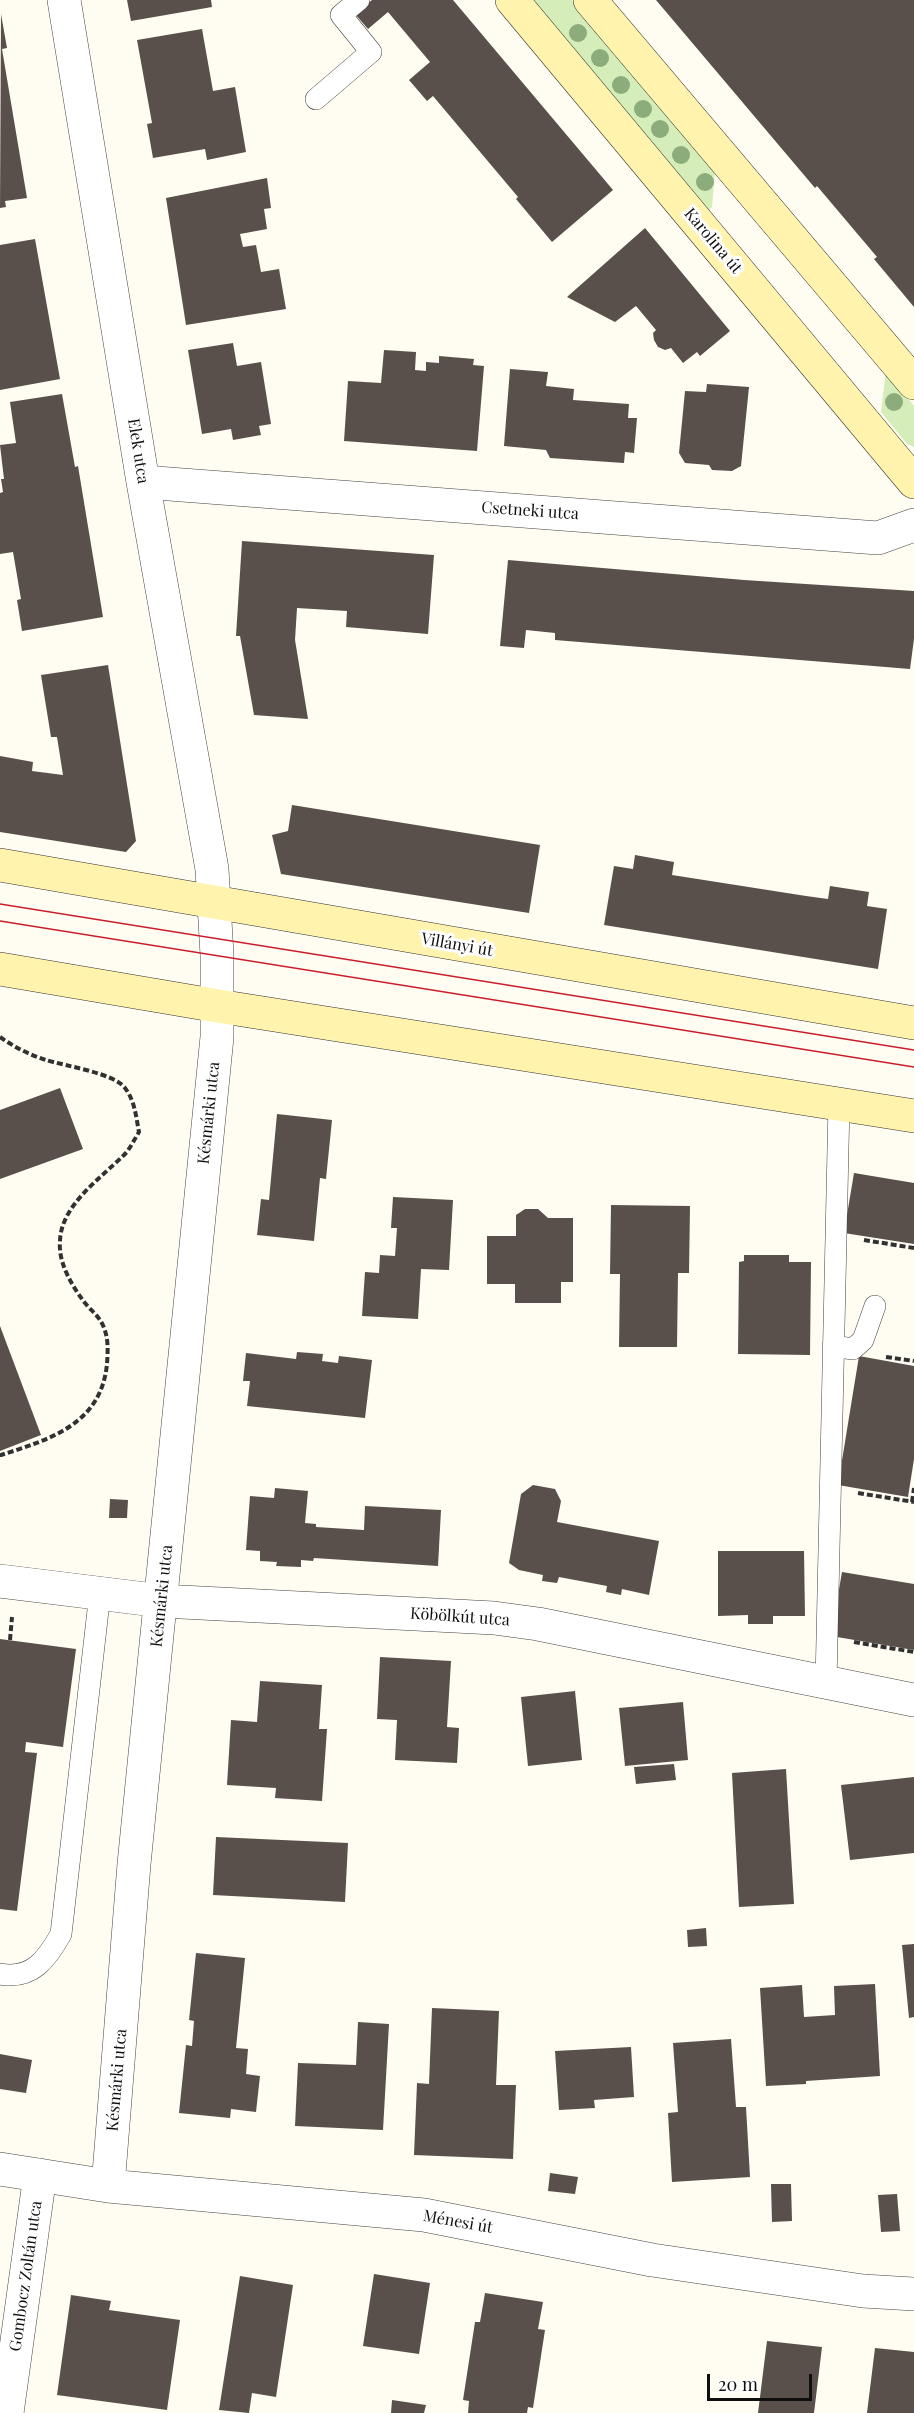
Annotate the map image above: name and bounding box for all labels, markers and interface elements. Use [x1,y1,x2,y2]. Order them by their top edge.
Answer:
street label: Karolina út [680,204,746,278]
street label: Elek utca [123,417,153,485]
street label: Csetneki utca [481,498,579,524]
street label: Villányi út [420,929,494,961]
street label: Késmárki utca [194,1061,224,1165]
street label: Késmárki utca [147,1544,177,1648]
street label: Köbölkút utca [410,1604,510,1630]
street label: Késmárki utca [103,2028,131,2132]
street label: Gombocz Zoltán utca [6,2199,46,2353]
street label: Ménesi út [422,2206,494,2238]
scale bar [710,2362,815,2400]
text: 20 m [718,2372,758,2396]

